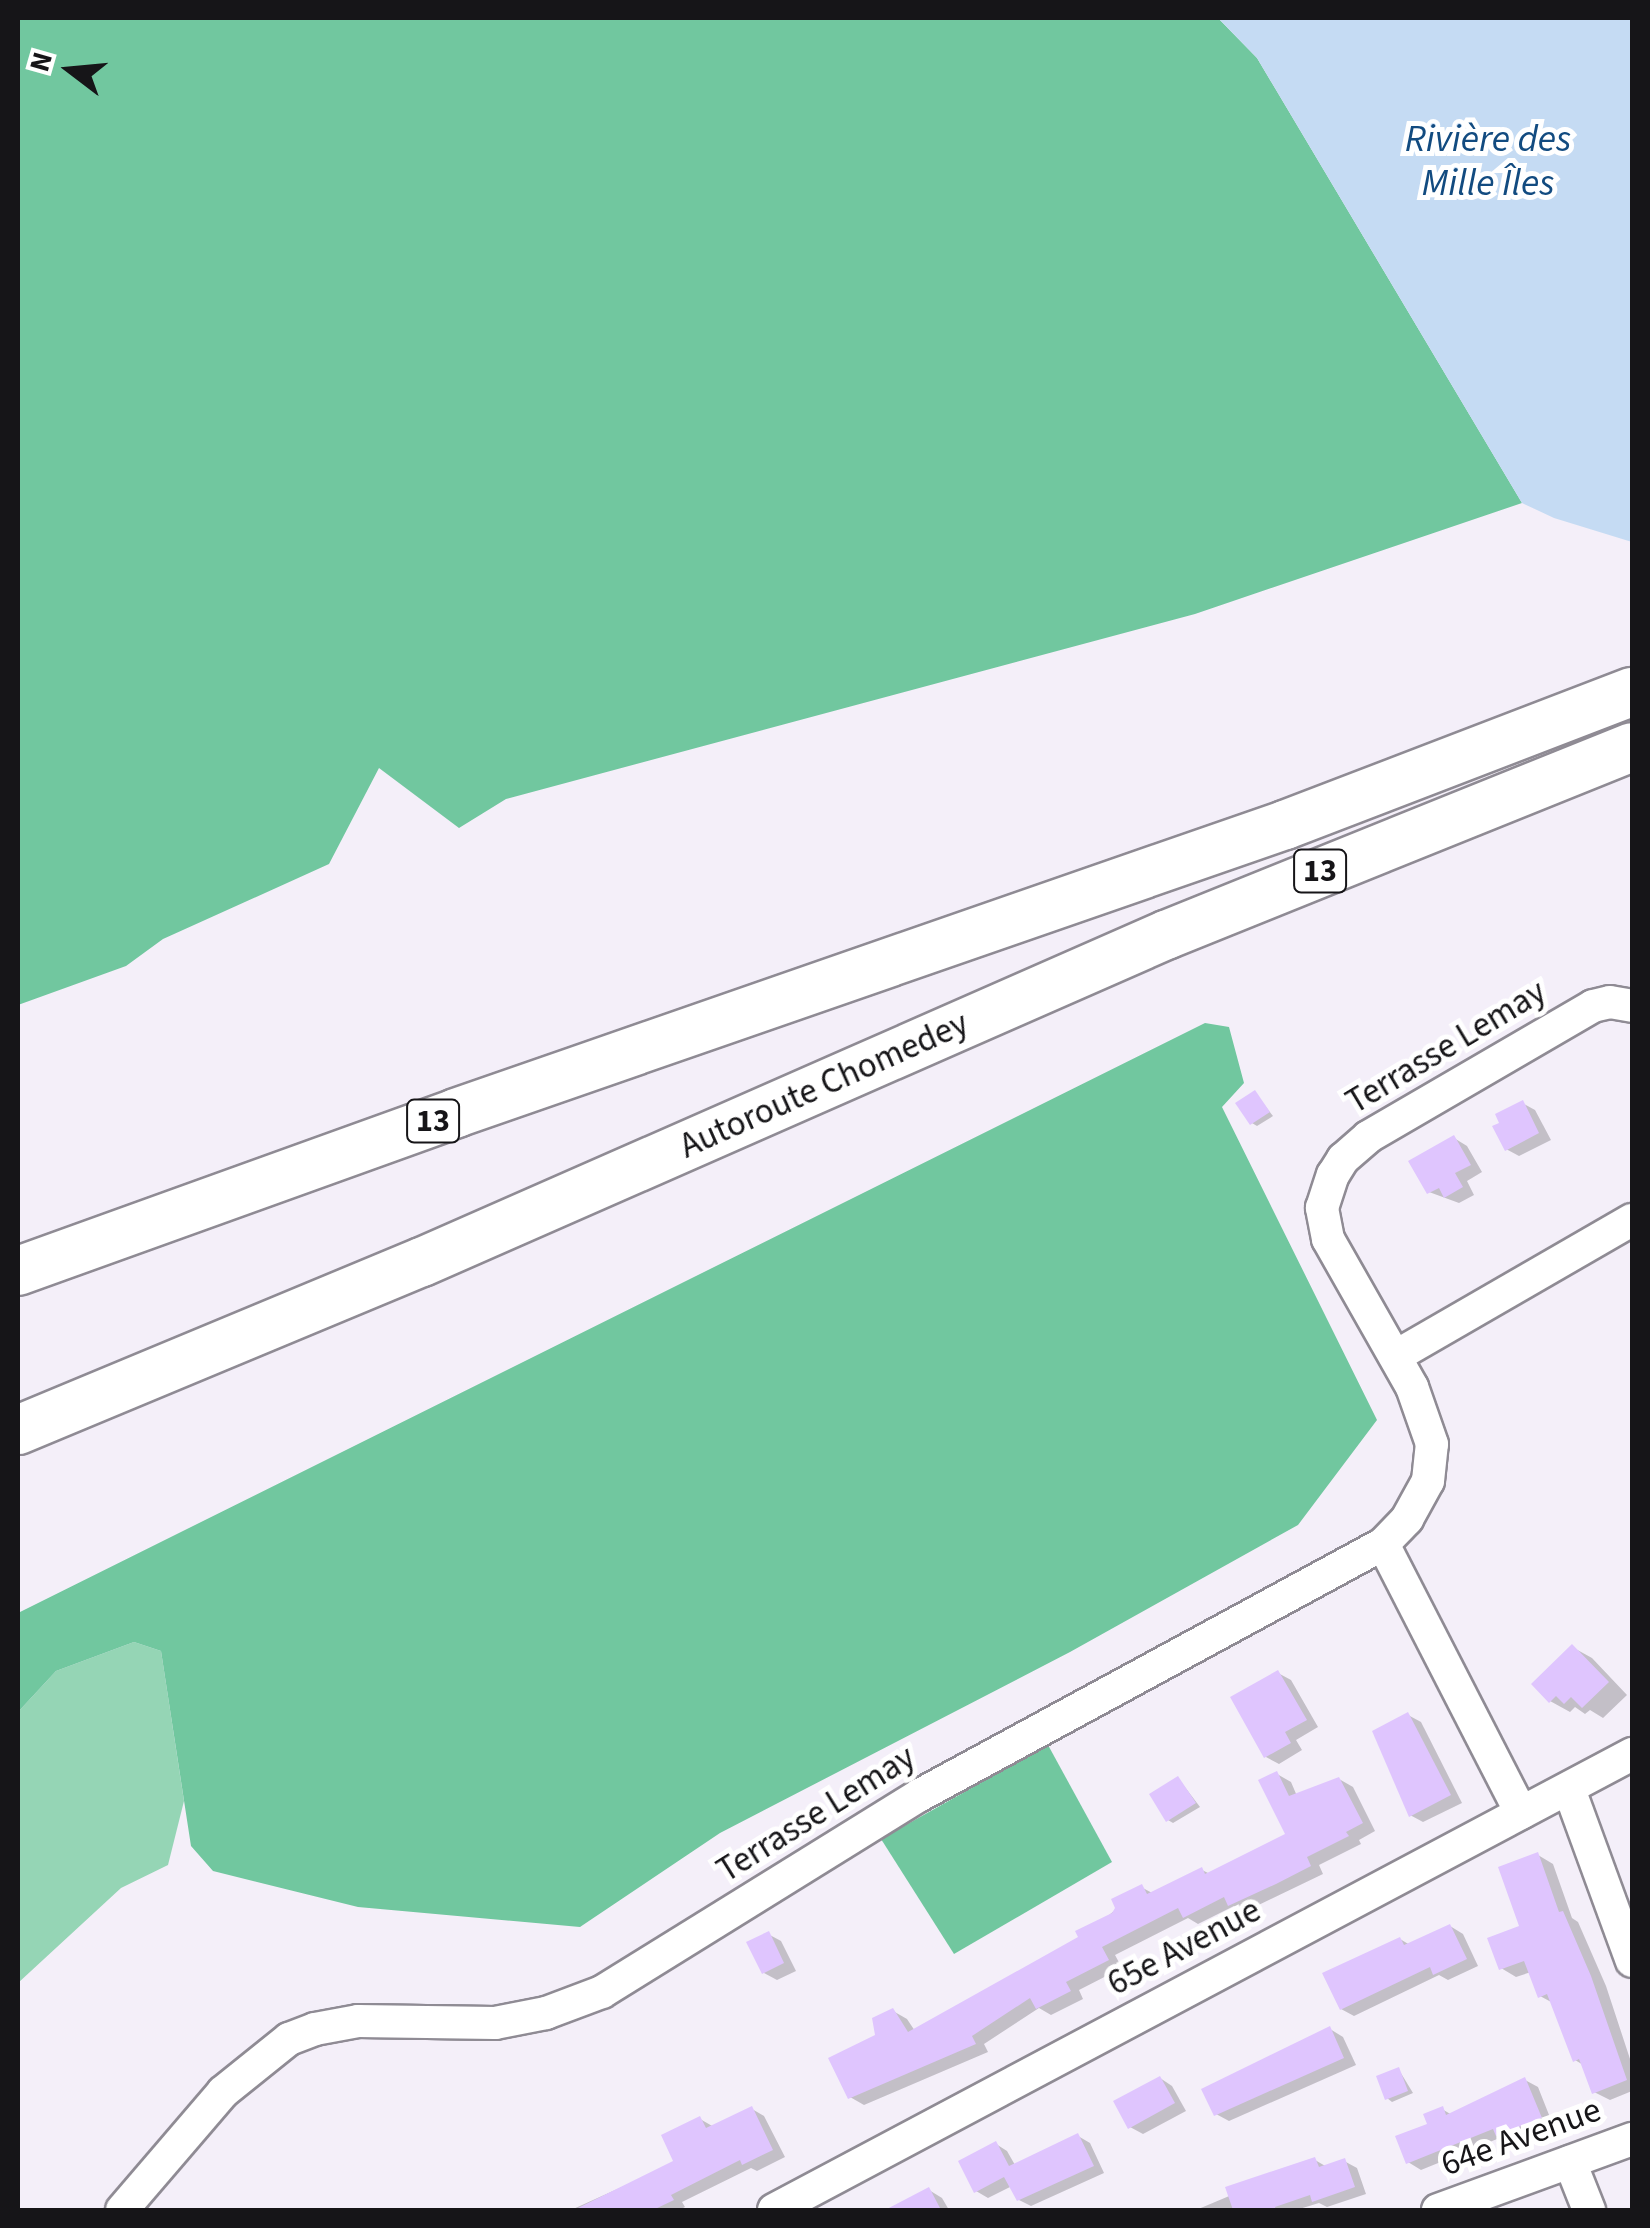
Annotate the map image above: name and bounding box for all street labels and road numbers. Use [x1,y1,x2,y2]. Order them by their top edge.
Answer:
road number: 13 [1292,844,1348,898]
street label: Terrasse Lemay [1339,971,1553,1123]
street label: Autoroute Chomedey [673,1002,975,1168]
road number: 13 [406,1094,460,1148]
street label: Terrasse Lemay [709,1736,923,1892]
street label: 65e Avenue [1100,1889,1268,2005]
street label: 64e Avenue [1435,2089,1607,2185]

